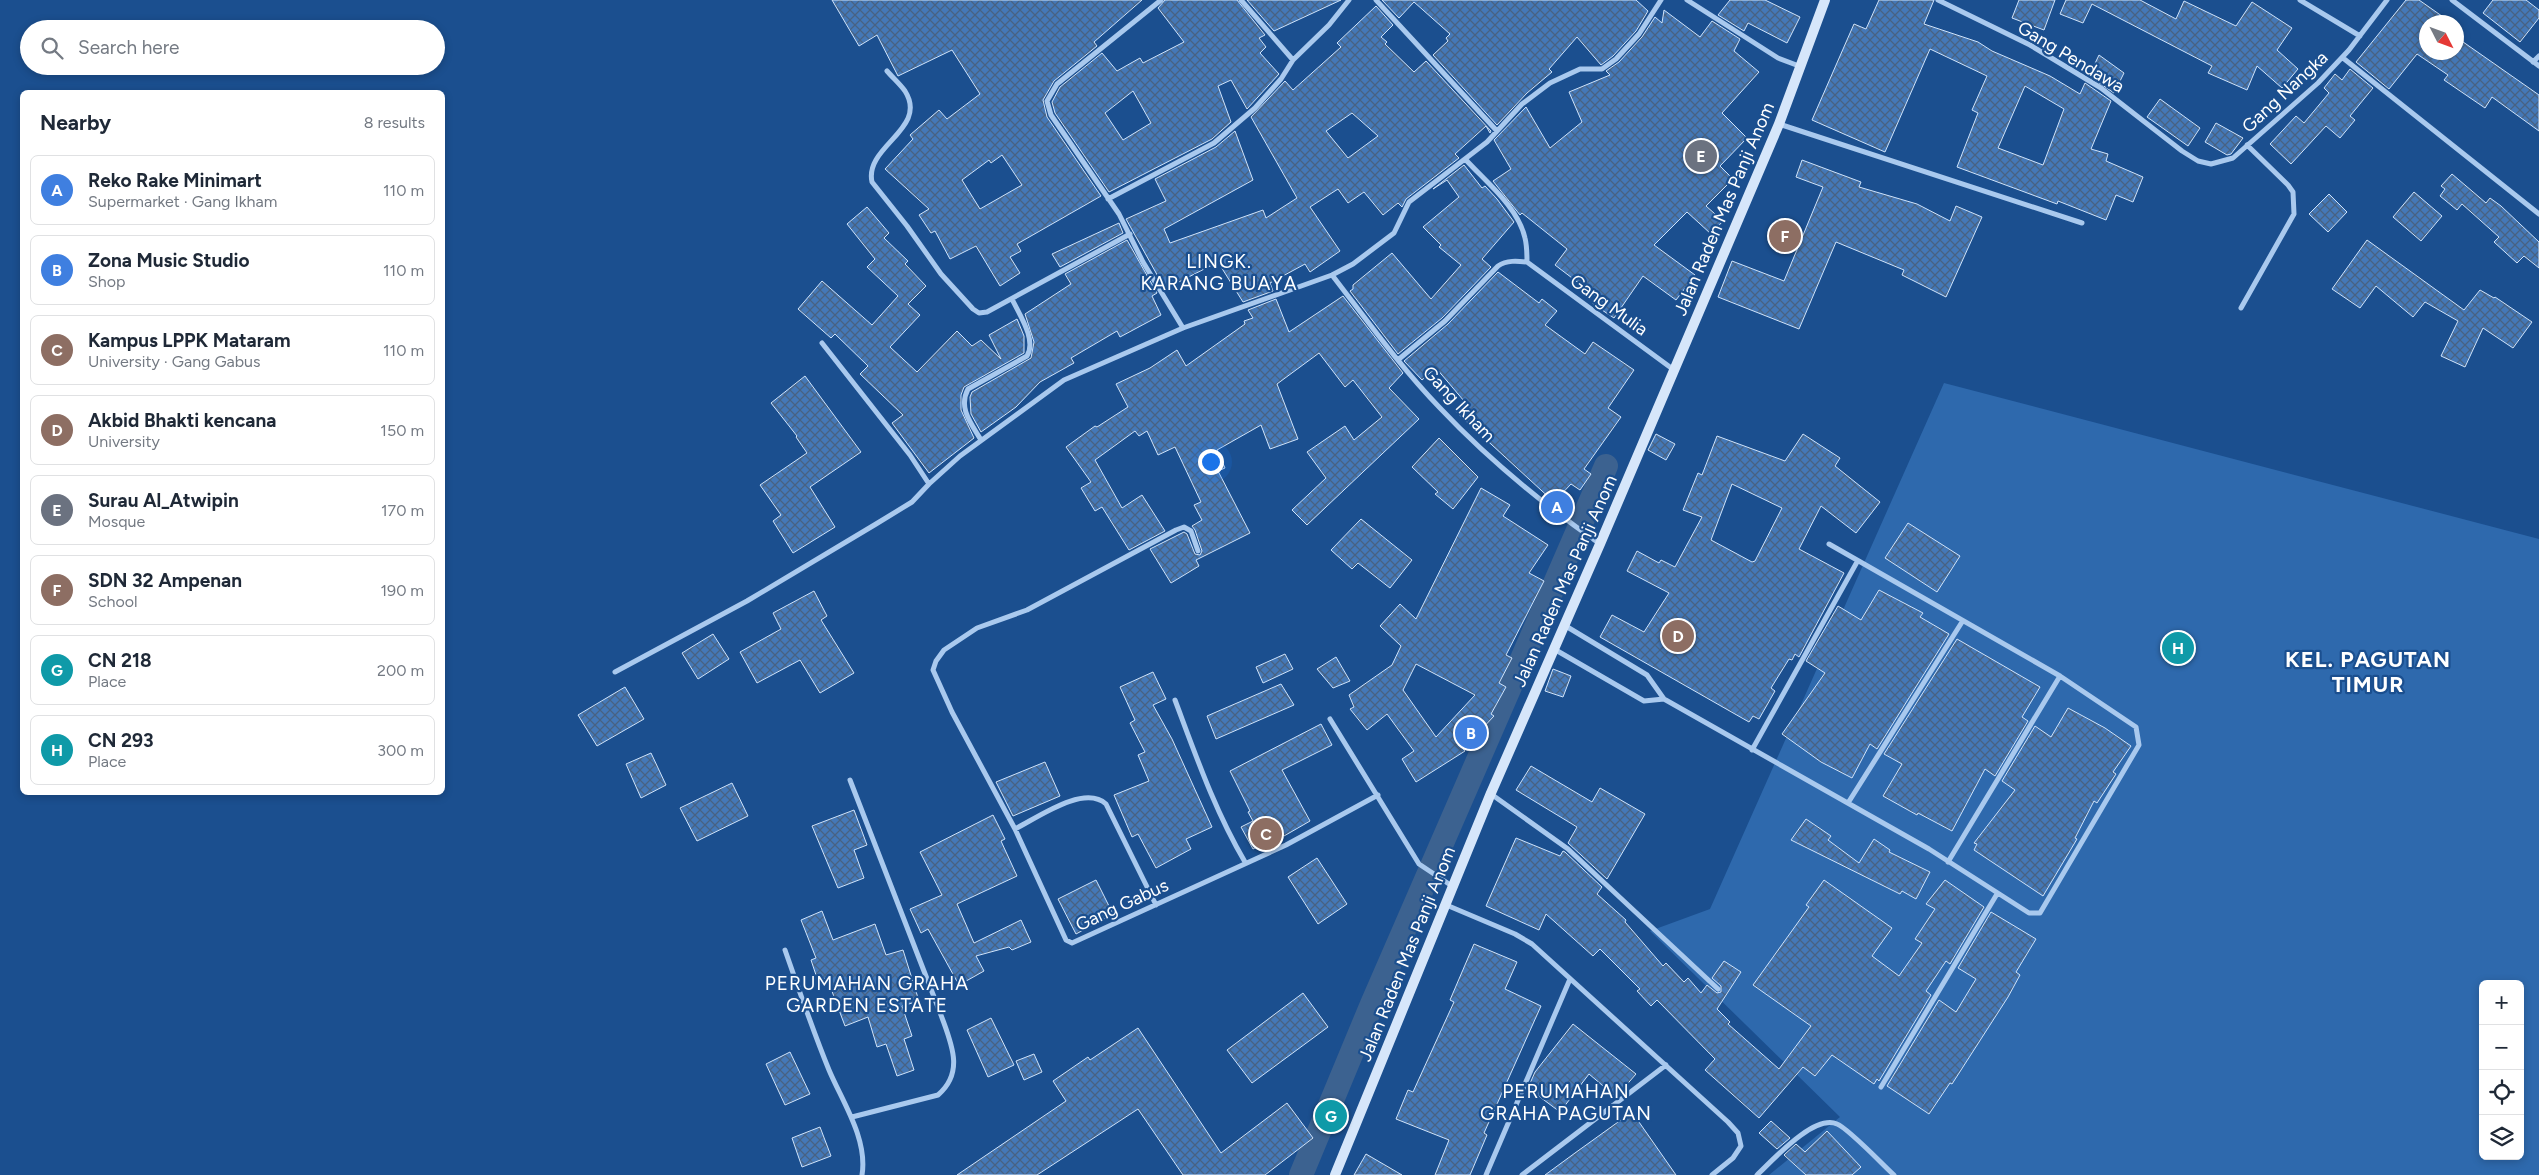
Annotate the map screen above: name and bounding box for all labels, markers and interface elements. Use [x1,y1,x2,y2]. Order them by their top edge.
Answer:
north arrow [2419,15,2464,60]
street label: Gang Pendawa [2014,16,2128,98]
search box [20,20,445,75]
icon: search [38,34,66,62]
text: Search here [78,36,180,59]
street label: Gang Nangka [2238,47,2332,137]
street label: Jalan Raden Mas Panji Anom [1669,99,1779,319]
text: Nearby [40,110,111,135]
text: 8 results [364,113,425,132]
pin: E [1685,137,1717,175]
text: Reko Rake Minimart [88,169,262,192]
text: A [51,181,63,200]
text: 110 m [383,181,424,200]
text: Supermarket · Gang Ikham [88,192,277,211]
pin: F [1769,217,1801,255]
text: Zona Music Studio [88,249,250,272]
district label: LINGK. KARANG BUAYA [1140,250,1298,295]
text: B [52,261,62,280]
text: 110 m [383,261,424,280]
street label: Gang Mulia [1566,269,1652,341]
text: Shop [88,272,126,291]
text: Kampus LPPK Mataram [88,329,291,352]
text: C [51,341,63,360]
text: 110 m [383,341,424,360]
text: University · Gang Gabus [88,352,261,371]
street label: Gang Ikham [1418,361,1500,447]
text: Akbid Bhakti kencana [88,409,276,432]
text: D [51,421,63,440]
text: 150 m [380,421,424,440]
text: University [88,432,160,451]
your location [1198,449,1224,475]
street label: Jalan Raden Mas Panji Anom [1508,472,1622,690]
pin: A [1541,488,1573,526]
text: Surau Al_Atwipin [88,489,239,512]
text: E [52,501,62,520]
text: 170 m [381,501,424,520]
text: Mosque [88,512,145,531]
text: SDN 32 Ampenan [88,569,242,592]
text: F [53,581,61,600]
text: 190 m [381,581,424,600]
text: School [88,592,138,611]
pin: D [1662,617,1694,655]
pin: H [2162,629,2194,667]
district label: KEL. PAGUTAN TIMUR [2285,646,2451,698]
text: CN 218 [88,649,152,672]
text: G [51,661,63,680]
text: 200 m [377,661,424,680]
text: Place [88,672,126,691]
pin: B [1455,714,1487,752]
text: CN 293 [88,729,154,752]
text: H [51,741,63,760]
text: 300 m [377,741,424,760]
text: Place [88,752,126,771]
pin: C [1250,815,1282,853]
street label: Jalan Raden Mas Panji Anom [1354,843,1460,1065]
street label: Gang Gabus [1072,874,1172,936]
district label: PERUMAHAN GRAHA GARDEN ESTATE [765,972,969,1017]
map controls [2479,980,2524,1160]
button: + [2479,980,2524,1025]
button: − [2479,1025,2524,1070]
button: locate [2479,1070,2524,1115]
district label: PERUMAHAN GRAHA PAGUTAN [1480,1080,1652,1125]
pin: G [1315,1097,1347,1135]
button: layers [2479,1115,2524,1160]

